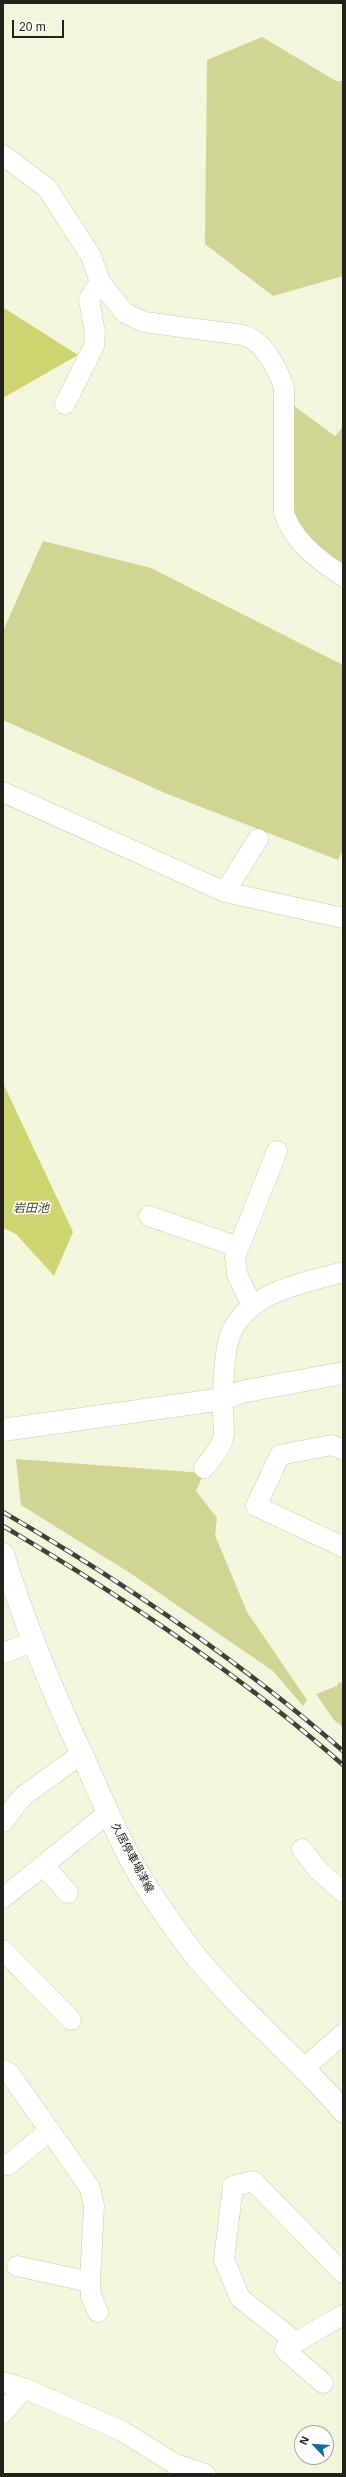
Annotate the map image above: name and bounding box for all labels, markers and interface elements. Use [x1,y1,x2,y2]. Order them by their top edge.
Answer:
scale bar [14,12,66,38]
text: 20 m [19,20,46,34]
water label: 岩田池 [13,1202,49,1216]
street label: 久居停車場津線 [108,1821,156,1895]
north arrow [294,2425,334,2465]
text: N [297,2434,311,2446]

